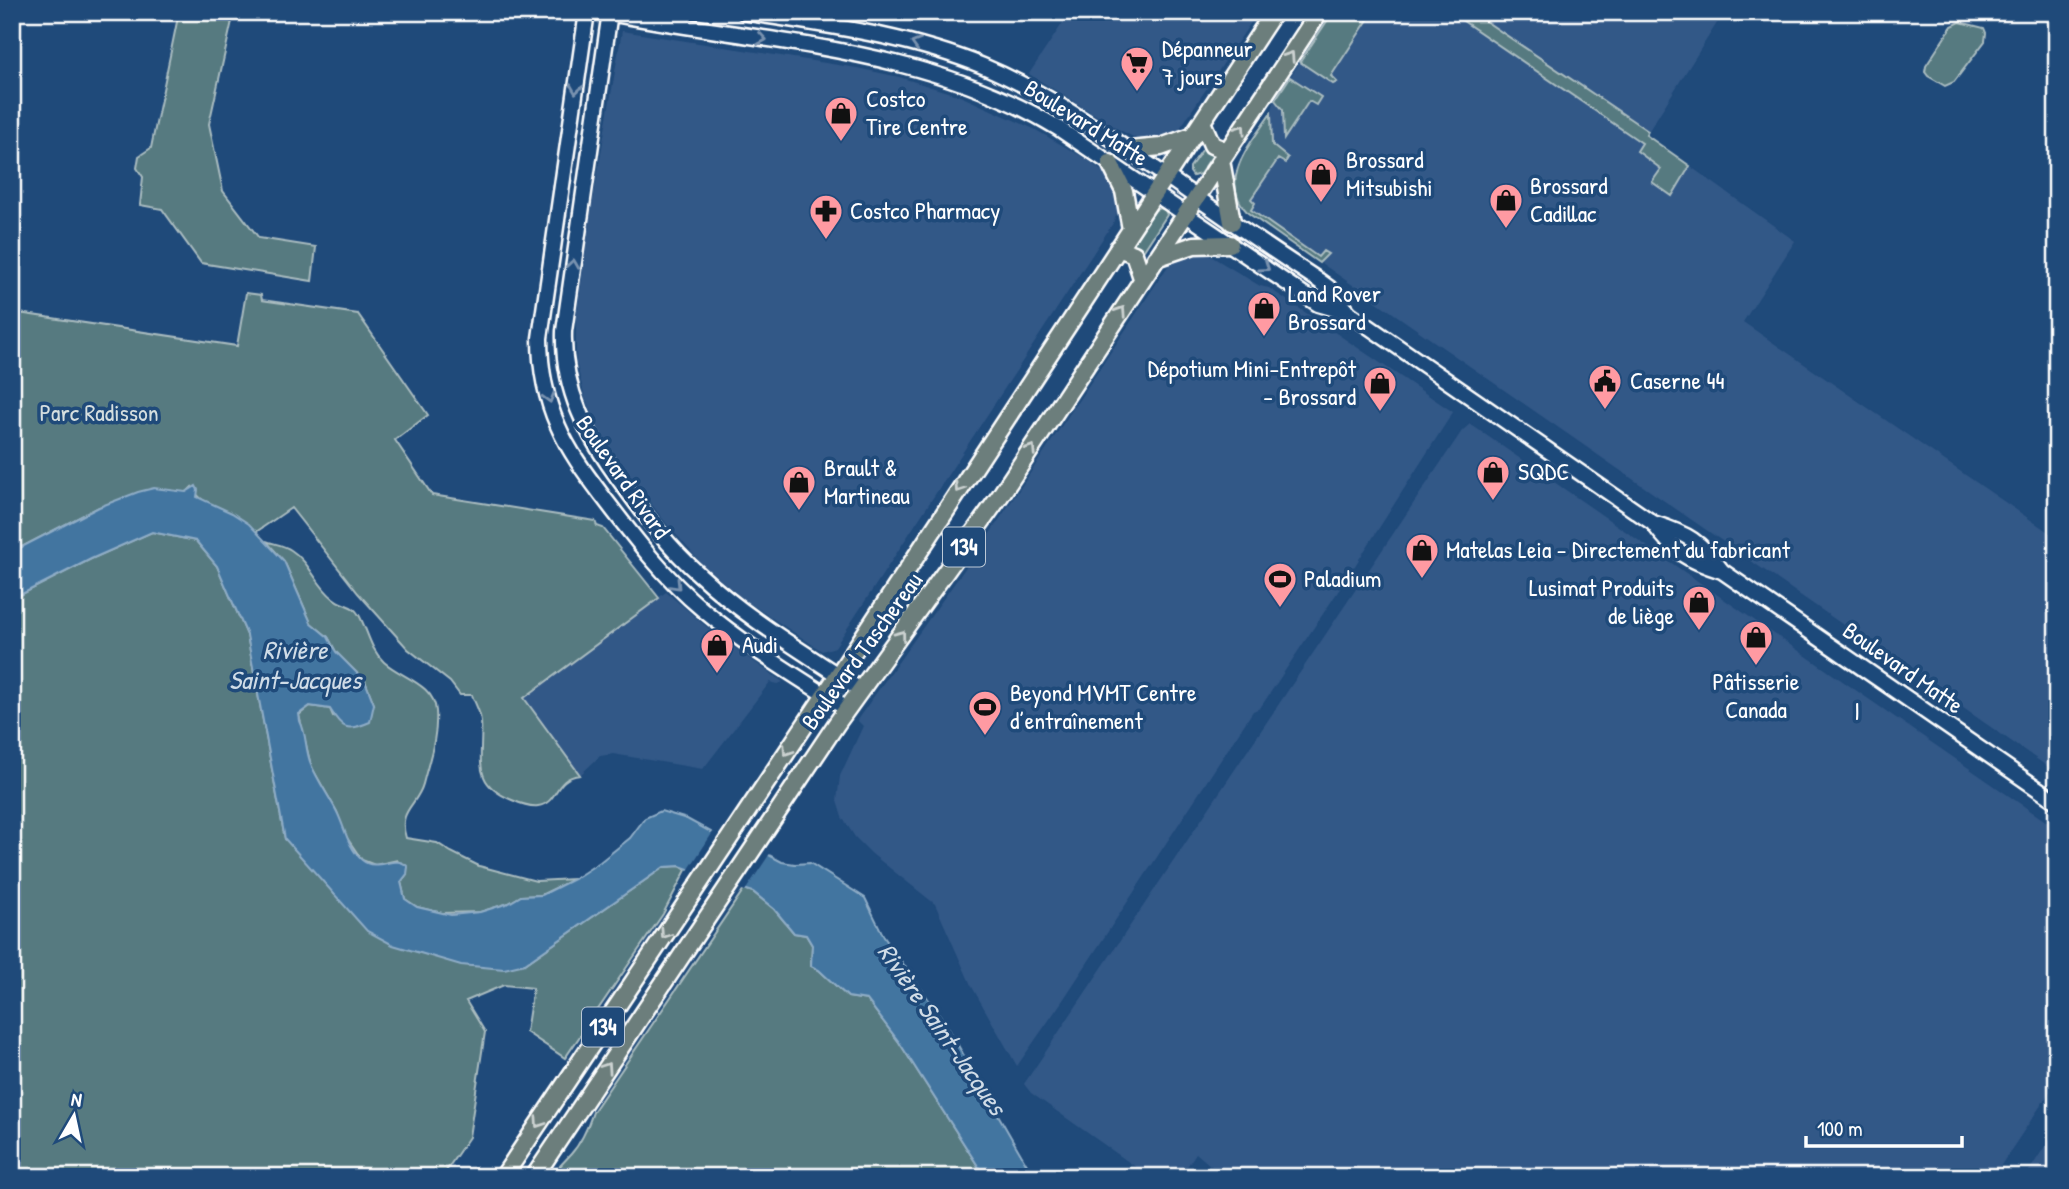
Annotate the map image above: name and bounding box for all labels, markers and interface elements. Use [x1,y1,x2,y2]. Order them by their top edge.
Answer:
one-way arrow [756,31,768,46]
place label: Dépanneur 7 jours [1162,32,1253,92]
one-way arrow [911,37,923,52]
supermarket icon: Dépanneur 7 jours [1118,44,1156,93]
one-way arrow [1282,50,1295,63]
street label: Boulevard Matte [1019,71,1155,173]
place label: Costco Tire Centre [866,82,968,142]
one-way arrow [568,83,583,95]
shop icon: Costco Tire Centre [822,94,860,143]
one-way arrow [1233,124,1246,137]
place label: Brossard Mitsubishi [1346,143,1433,203]
shop icon: Brossard Mitsubishi [1302,155,1340,204]
place label: Brossard Cadillac [1530,169,1608,229]
shop icon: Brossard Cadillac [1487,181,1525,230]
pharmacy icon: Costco Pharmacy [807,192,845,241]
place label: Costco Pharmacy [850,194,1000,226]
one-way arrow [566,258,581,270]
one-way arrow [1257,259,1270,271]
place label: Land Rover Brossard [1288,277,1381,337]
shop icon: Land Rover Brossard [1245,289,1283,338]
one-way arrow [1113,305,1126,318]
place label: Dépotium Mini-Entrepôt - Brossard [1148,352,1357,412]
public building icon: Caserne 44 [1586,362,1624,411]
shop icon: Dépotium Mini-Entrepôt - Brossard [1361,364,1399,413]
place label: Caserne 44 [1630,364,1725,396]
one-way arrow [540,392,555,404]
park label: Parc Radisson [39,396,159,428]
street label: Boulevard Rivard [569,408,678,545]
one-way arrow [1023,443,1036,456]
place label: Brault & Martineau [824,451,910,511]
shop icon: SQDC [1474,453,1512,502]
place label: SQDC [1518,455,1569,487]
shop icon: Brault & Martineau [780,463,818,512]
one-way arrow [955,480,968,493]
road number: 134 [943,527,985,566]
shop icon: Matelas Leia - Directement du fabricant [1403,531,1441,580]
place label: Matelas Leia - Directement du fabricant [1446,533,1791,565]
sports icon: Paladium [1261,560,1299,609]
place label: Paladium [1304,562,1381,594]
street label: Boulevard Taschereau [793,565,929,736]
place label: Lusimat Produits de liège [1529,571,1674,631]
one-way arrow [668,576,681,589]
shop icon: Lusimat Produits de liège [1680,583,1718,632]
street label: Boulevard Matte [1837,614,1971,721]
shop icon: Pâtisserie Canada [1737,618,1775,667]
shop icon: Audi [698,626,736,675]
place label: Audi [742,628,778,660]
one-way arrow [892,630,905,643]
water label: Rivière Saint-Jacques [229,632,363,698]
place label: Pâtisserie Canada [1713,665,1800,725]
place label: Beyond MVMT Centre d’entraînement [1010,676,1197,736]
sports icon: Beyond MVMT Centre d’entraînement [966,688,1004,737]
district label: I [1854,693,1862,728]
one-way arrow [782,744,795,757]
one-way arrow [661,926,673,939]
water label: Rivière Saint-Jacques [869,936,1016,1124]
road number: 134 [582,1008,624,1046]
one-way arrow [599,1062,612,1075]
north arrow [38,1080,108,1150]
text: N [70,1086,84,1113]
scale bar [1806,1105,1962,1149]
text: 100 m [1817,1114,1863,1143]
one-way arrow [534,1116,547,1129]

